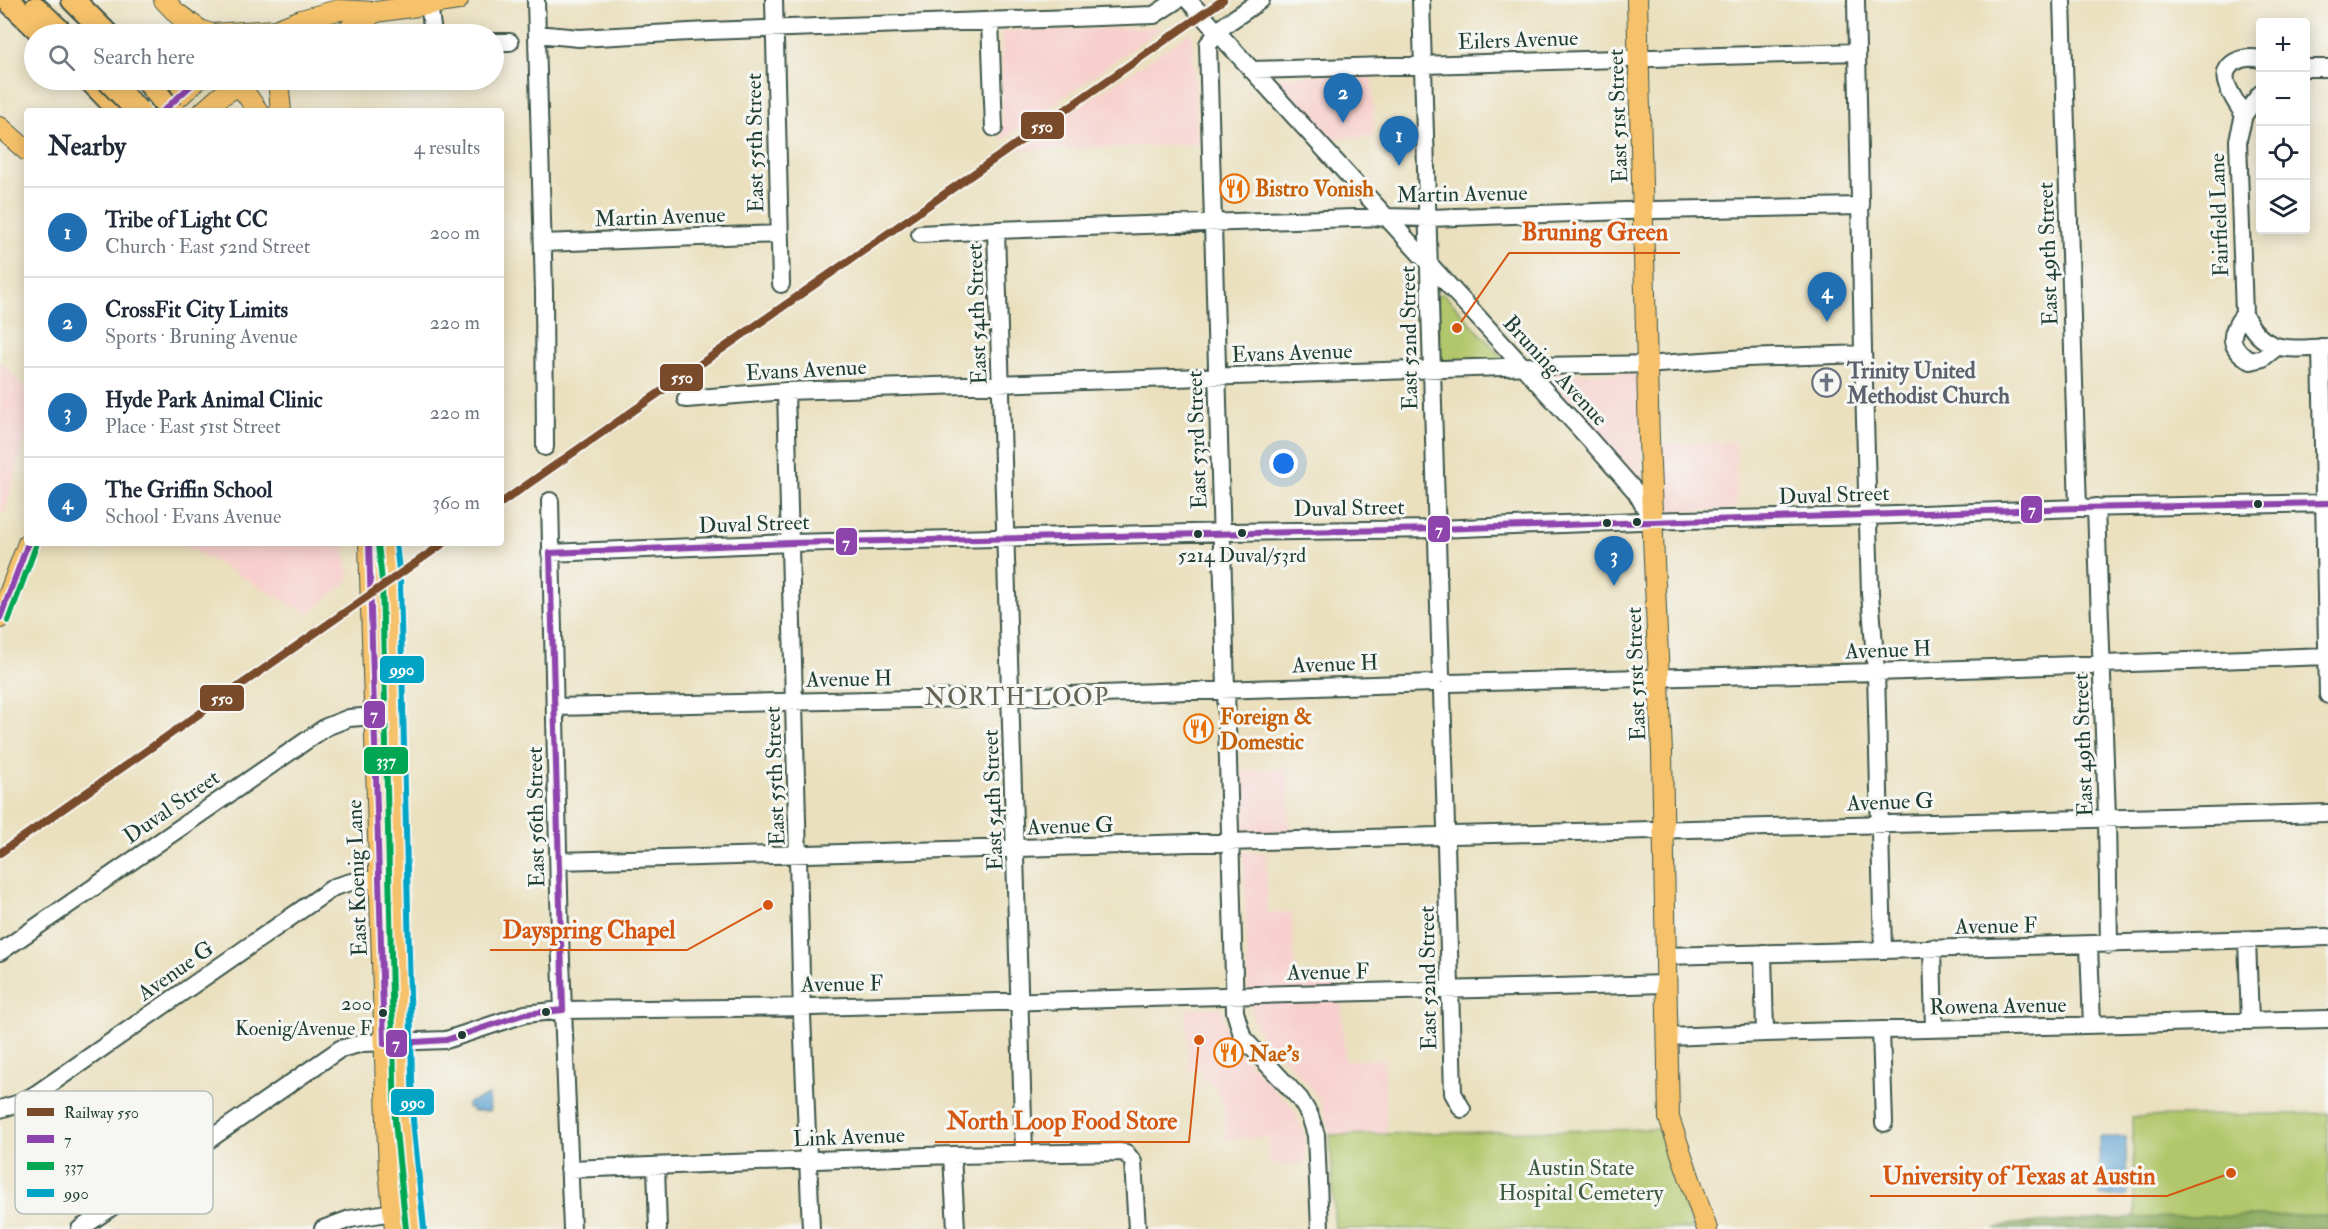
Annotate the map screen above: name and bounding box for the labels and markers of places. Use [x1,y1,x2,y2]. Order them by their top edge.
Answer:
pin: 2 [1324,74,1362,123]
pin: 1 [1380,116,1418,166]
restaurant icon: Bistro Vonish [1218,172,1250,204]
place label: Bistro Vonish [1255,175,1374,203]
callout: Bruning Green [1509,211,1680,253]
pin: 4 [1808,272,1846,322]
place label: Trinity United Methodist Church [1846,357,2010,410]
church icon: Trinity United Methodist Church [1810,367,1842,399]
unlabelled marker [2252,498,2264,510]
unlabelled marker [1631,516,1643,528]
unlabelled marker [1601,517,1613,529]
marker: 5214 Duval/53rd [1236,527,1248,539]
unlabelled marker [1192,528,1204,540]
pin: 3 [1594,536,1634,586]
place label: 5214 Duval/53rd [1178,543,1306,568]
place label: Foreign & Domestic [1220,703,1312,756]
restaurant icon: Foreign & Domestic [1183,713,1215,745]
callout: Dayspring Chapel [490,908,687,950]
place label: 200 Koenig/Avenue F [235,991,372,1041]
unlabelled marker [540,1006,552,1018]
marker: 200 Koenig/Avenue F [377,1007,389,1019]
unlabelled marker [456,1029,468,1041]
restaurant icon: Nae's [1212,1037,1244,1069]
place label: Nae's [1248,1040,1300,1068]
callout: North Loop Food Store [935,1100,1189,1142]
callout: University of Texas at Austin [1870,1154,2167,1196]

